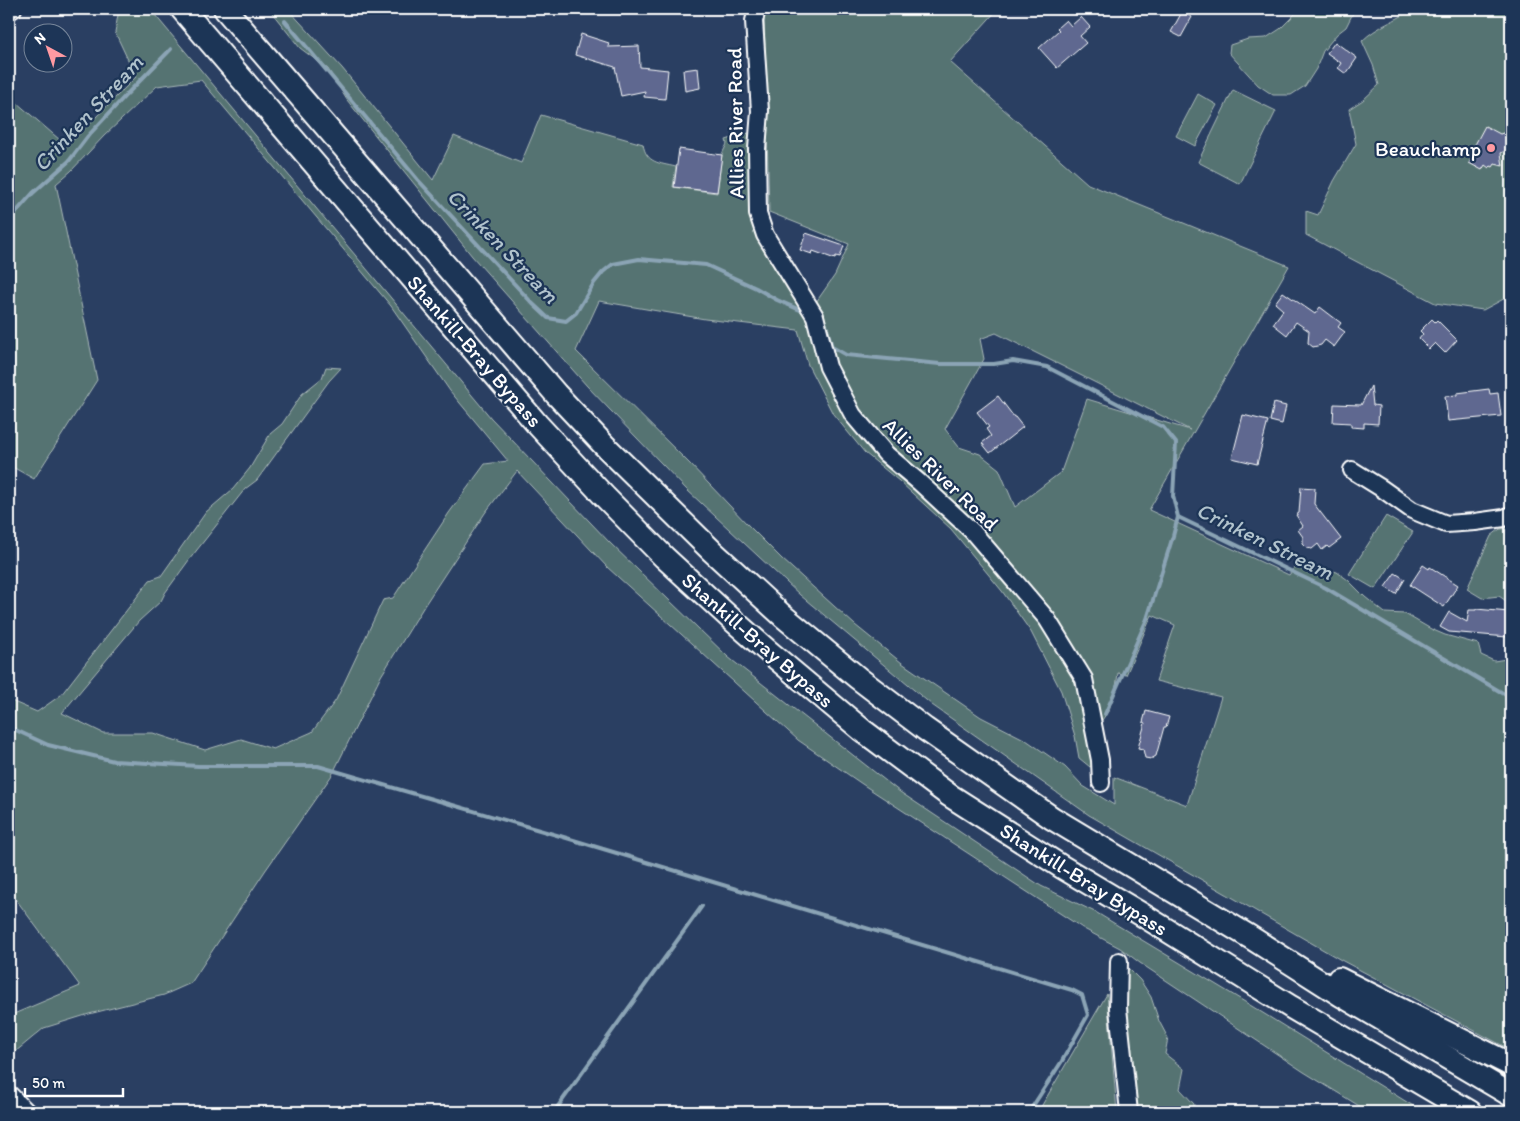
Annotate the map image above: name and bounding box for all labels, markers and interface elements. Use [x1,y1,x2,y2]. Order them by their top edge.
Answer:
north arrow [22,22,72,72]
text: N [31,29,49,48]
street label: Allies River Road [721,47,749,199]
water label: Crinken Stream [27,49,149,177]
place label: Beauchamp [1375,136,1481,161]
marker: Beauchamp [1485,142,1497,154]
water label: Crinken Stream [441,183,565,309]
street label: Shankill-Bray Bypass [402,270,548,432]
street label: Allies River Road [878,412,1005,536]
water label: Crinken Stream [1192,496,1338,586]
street label: Shankill-Bray Bypass [677,567,839,713]
street label: Shankill-Bray Bypass [996,817,1172,941]
scale bar [25,1066,122,1098]
text: 50 m [32,1074,65,1092]

